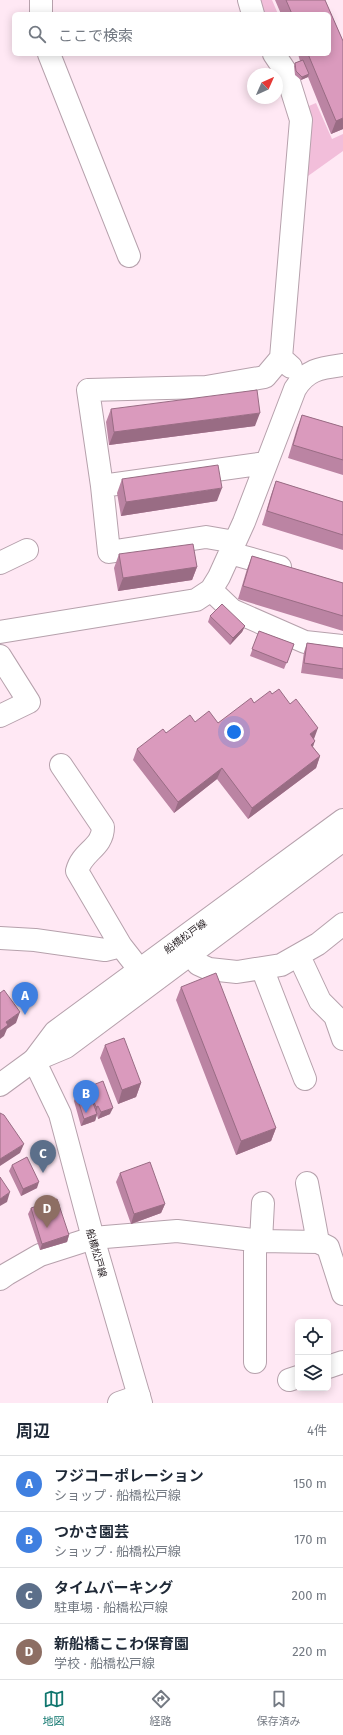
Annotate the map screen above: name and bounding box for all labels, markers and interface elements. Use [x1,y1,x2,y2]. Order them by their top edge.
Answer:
search box [12,12,331,56]
icon: search [26,23,48,45]
text: ここで検索 [58,27,133,45]
north arrow [247,68,283,104]
your location [224,722,244,742]
street label: 船橋松戸線 [162,917,209,956]
pin: A [12,982,38,1015]
pin: B [73,1080,99,1113]
pin: C [30,1140,56,1173]
pin: D [34,1195,60,1228]
street label: 船橋松戸線 [83,1228,109,1279]
map controls [295,1319,331,1391]
button: locate [295,1319,331,1355]
button: layers [295,1355,331,1391]
text: 周辺 [16,1421,50,1442]
text: 4件 [307,1423,327,1438]
text: フジコーポレーション [54,1467,204,1485]
text: A [25,1476,33,1491]
text: 150 m [293,1476,327,1491]
text: ショップ · 船橋松戸線 [54,1488,181,1503]
text: つかさ園芸 [54,1523,129,1541]
text: B [25,1532,33,1547]
text: 170 m [294,1532,327,1547]
text: ショップ · 船橋松戸線 [54,1544,181,1559]
text: タイムバーキング [54,1579,173,1597]
text: C [25,1588,33,1603]
text: 200 m [291,1588,327,1603]
text: 駐車場 · 船橋松戸線 [54,1600,168,1615]
text: 新船橋ここわ保育園 [54,1635,189,1653]
text: D [25,1644,33,1659]
text: 220 m [292,1644,327,1659]
text: 学校 · 船橋松戸線 [54,1656,155,1671]
tab: 地図 [43,1688,65,1728]
tab: 経路 [150,1688,172,1728]
tab: 保存済み [257,1688,301,1728]

